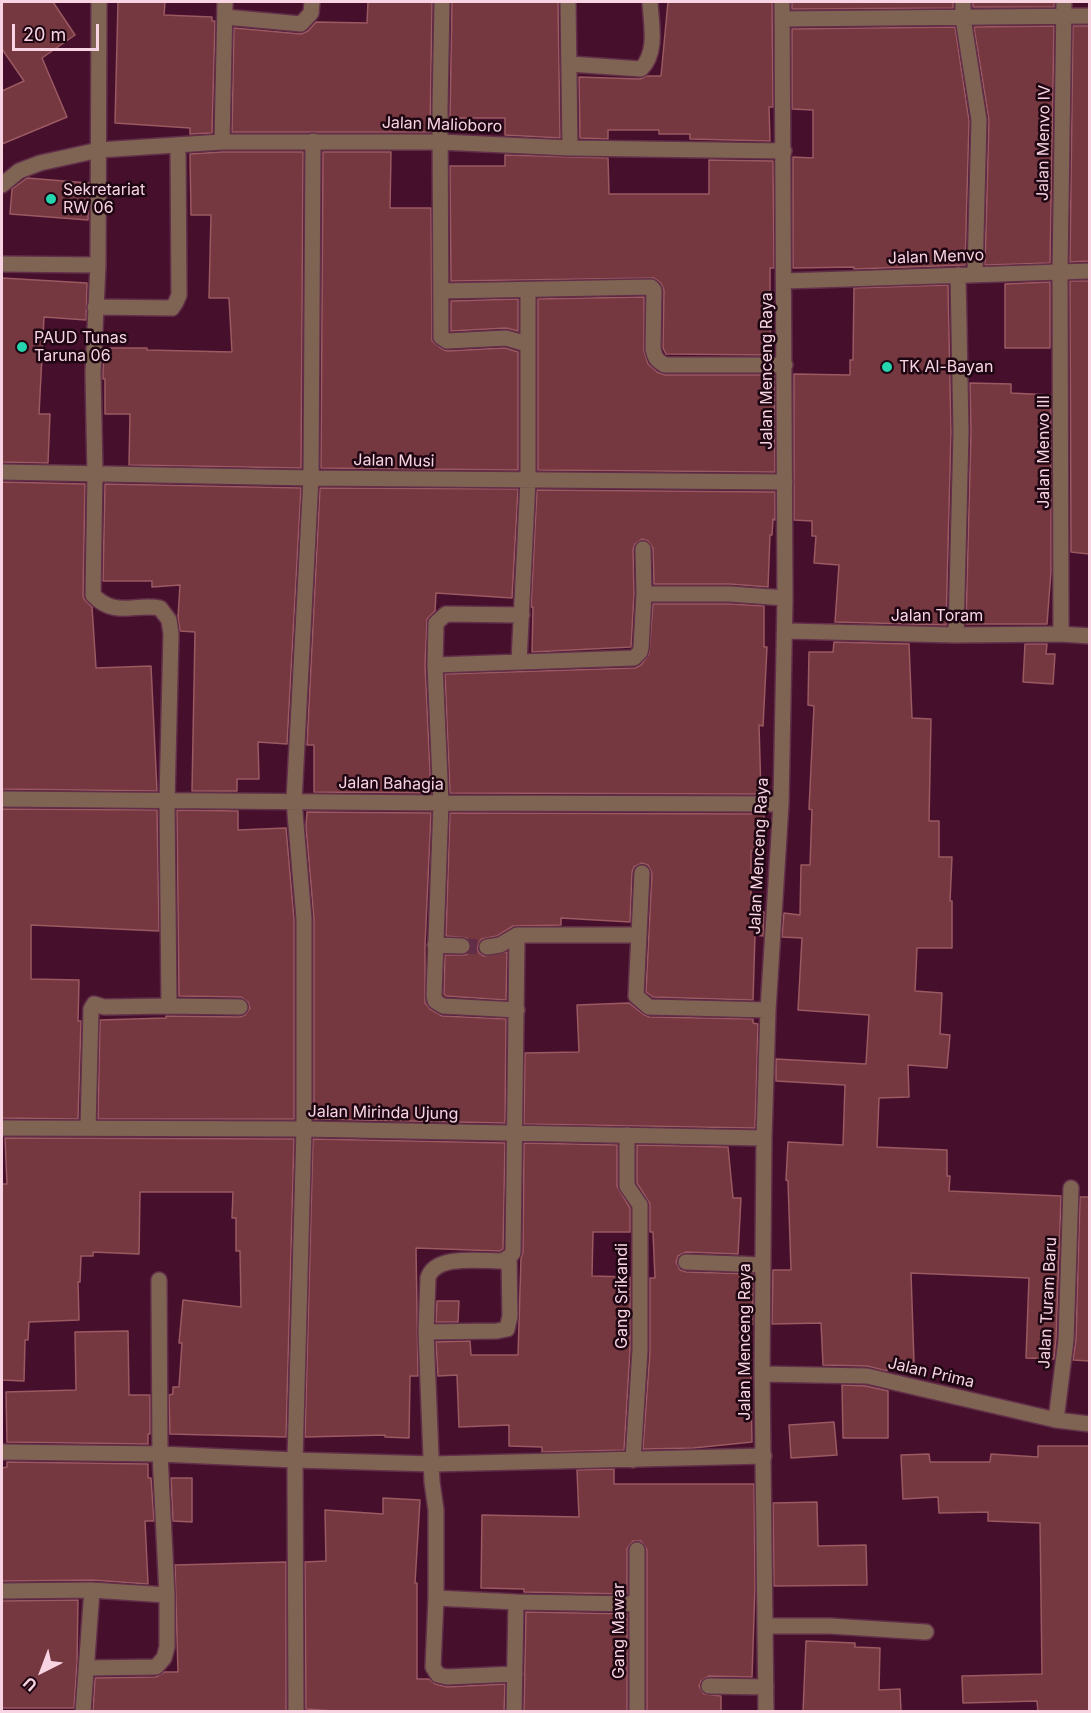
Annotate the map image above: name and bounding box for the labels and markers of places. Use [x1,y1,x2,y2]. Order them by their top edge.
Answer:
place label: Sekretariat RW 06 [63,180,145,218]
marker: Sekretariat RW 06 [44,192,58,206]
place label: PAUD Tunas Taruna 06 [34,328,127,366]
marker: PAUD Tunas Taruna 06 [15,340,29,354]
place label: TK Al-Bayan [899,357,993,377]
marker: TK Al-Bayan [880,360,894,374]

